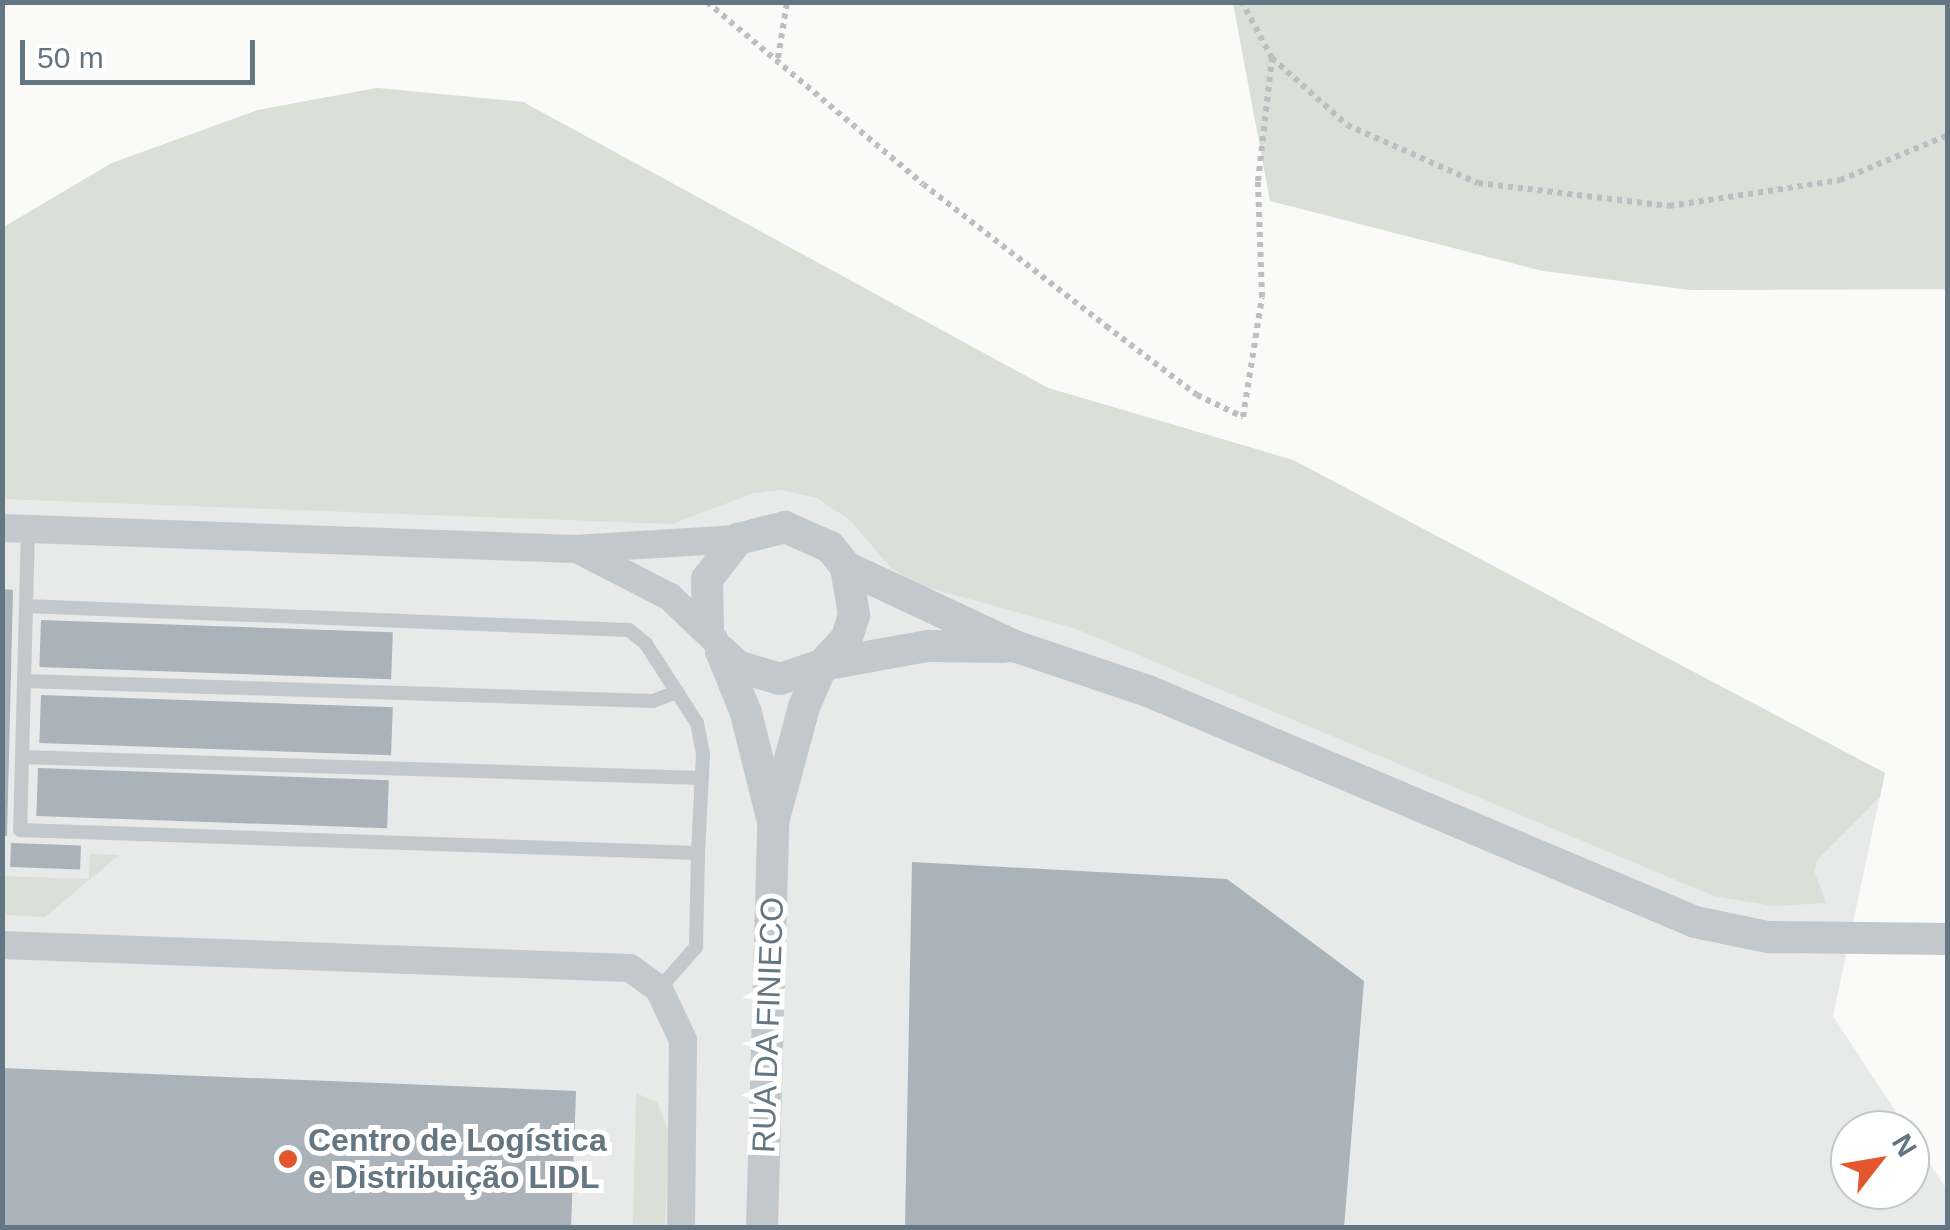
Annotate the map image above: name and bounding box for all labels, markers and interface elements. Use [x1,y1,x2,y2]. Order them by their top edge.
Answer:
scale bar [25,20,260,82]
text: 50 m [37,41,104,74]
street label: RUA DA FINIECO [744,895,792,1155]
north arrow [1830,1110,1930,1210]
place label: Centro de Logística e Distribuição LIDL [308,1122,607,1197]
text: N [1886,1129,1923,1162]
marker: Centro de Logística e Distribuição LIDL [277,1148,299,1170]

